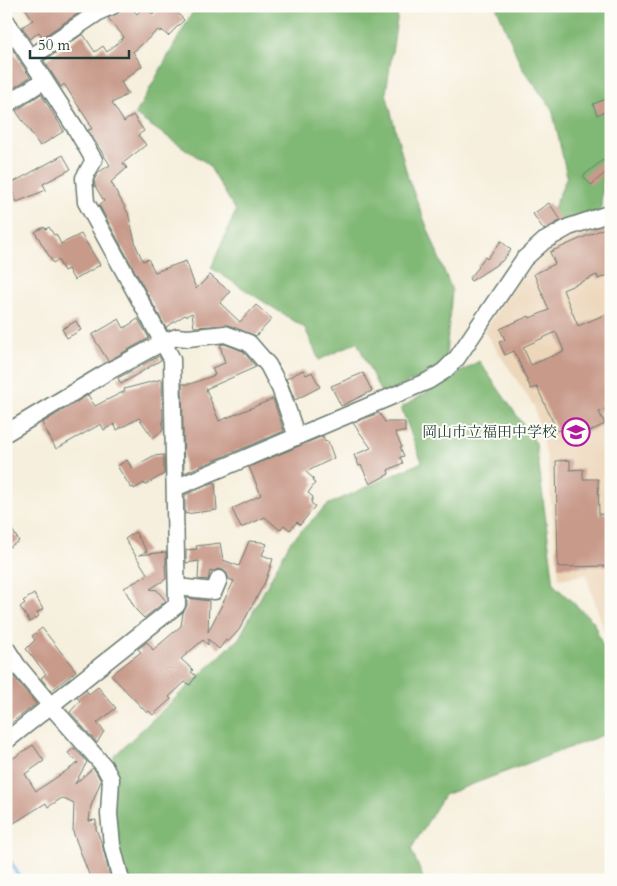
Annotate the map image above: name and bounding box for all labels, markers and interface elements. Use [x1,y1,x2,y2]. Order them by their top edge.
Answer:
scale bar [30,28,129,60]
text: 50 m [38,35,70,55]
school or university icon: 岡山市立福田中学校 [561,417,591,447]
place label: 岡山市立福田中学校 [422,422,557,442]

